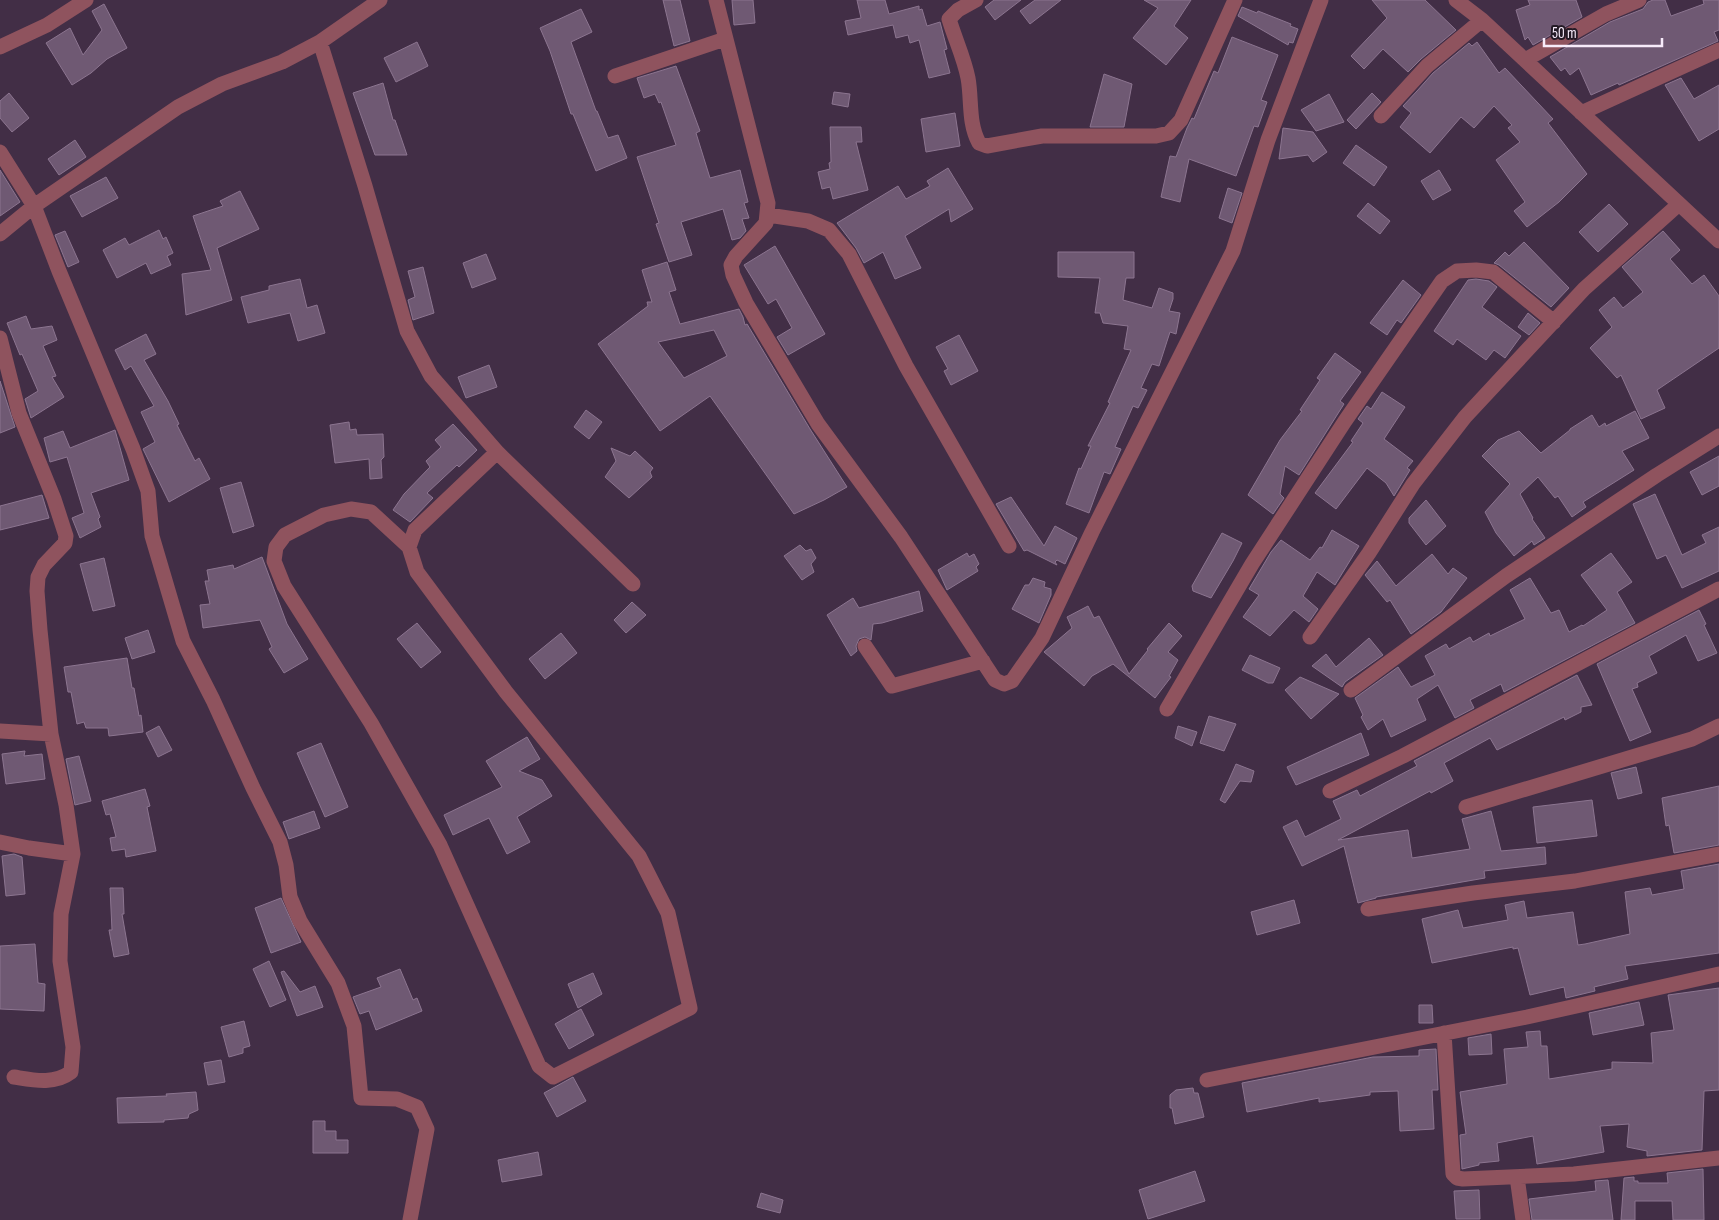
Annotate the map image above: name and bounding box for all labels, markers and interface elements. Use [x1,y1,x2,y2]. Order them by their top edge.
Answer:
scale bar [1544,15,1662,47]
text: 50 m [1552,24,1577,43]

